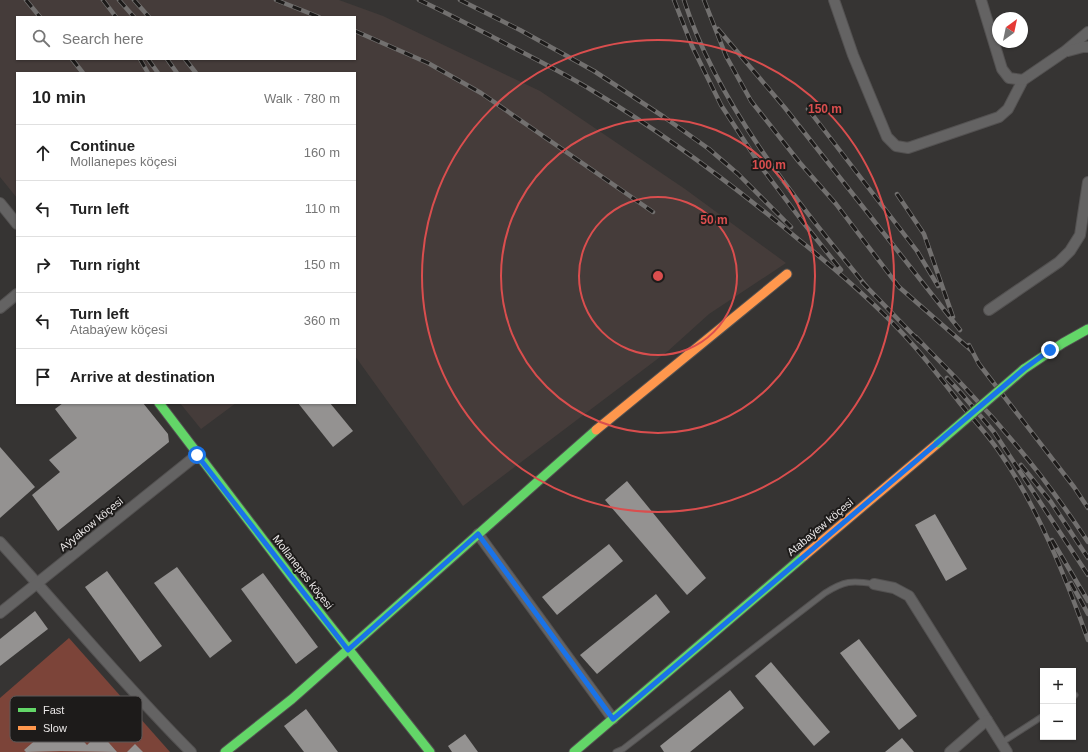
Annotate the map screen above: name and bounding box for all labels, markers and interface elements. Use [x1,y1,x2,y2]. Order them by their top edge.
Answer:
north arrow [992,12,1028,48]
search box [16,16,356,60]
icon: search [30,27,52,49]
text: Search here [62,30,144,47]
text: 10 min [32,88,86,107]
text: Walk · 780 m [264,91,340,106]
text: 150 m [808,102,842,116]
text: Continue [70,137,135,154]
icon: ahead [32,142,54,164]
text: 160 m [304,145,340,160]
text: Mollanepes köçesi [70,154,177,169]
text: 100 m [752,158,786,172]
icon: left [32,198,54,220]
text: Turn left [70,200,129,217]
text: 110 m [305,201,340,216]
text: 50 m [700,213,728,227]
icon: right [32,254,54,276]
text: Turn right [70,256,140,273]
text: 150 m [304,257,340,272]
centre of rings [651,269,665,283]
text: Turn left [70,305,129,322]
icon: left [32,310,54,332]
text: 360 m [304,313,340,328]
text: Atabaýew köçesi [70,322,168,337]
route end [1041,341,1059,359]
icon: arrive [32,366,54,388]
text: Arrive at destination [70,368,215,385]
route start [188,446,206,464]
street label: Aýyakow köçesi [57,495,125,553]
street label: Atabaýew köçesi [785,496,855,558]
street label: Mollanepes köçesi [270,533,336,611]
map controls [1040,668,1076,740]
button: + [1040,668,1076,704]
legend [10,696,142,742]
text: Fast [43,704,64,716]
button: − [1040,704,1076,740]
text: Slow [43,722,67,734]

